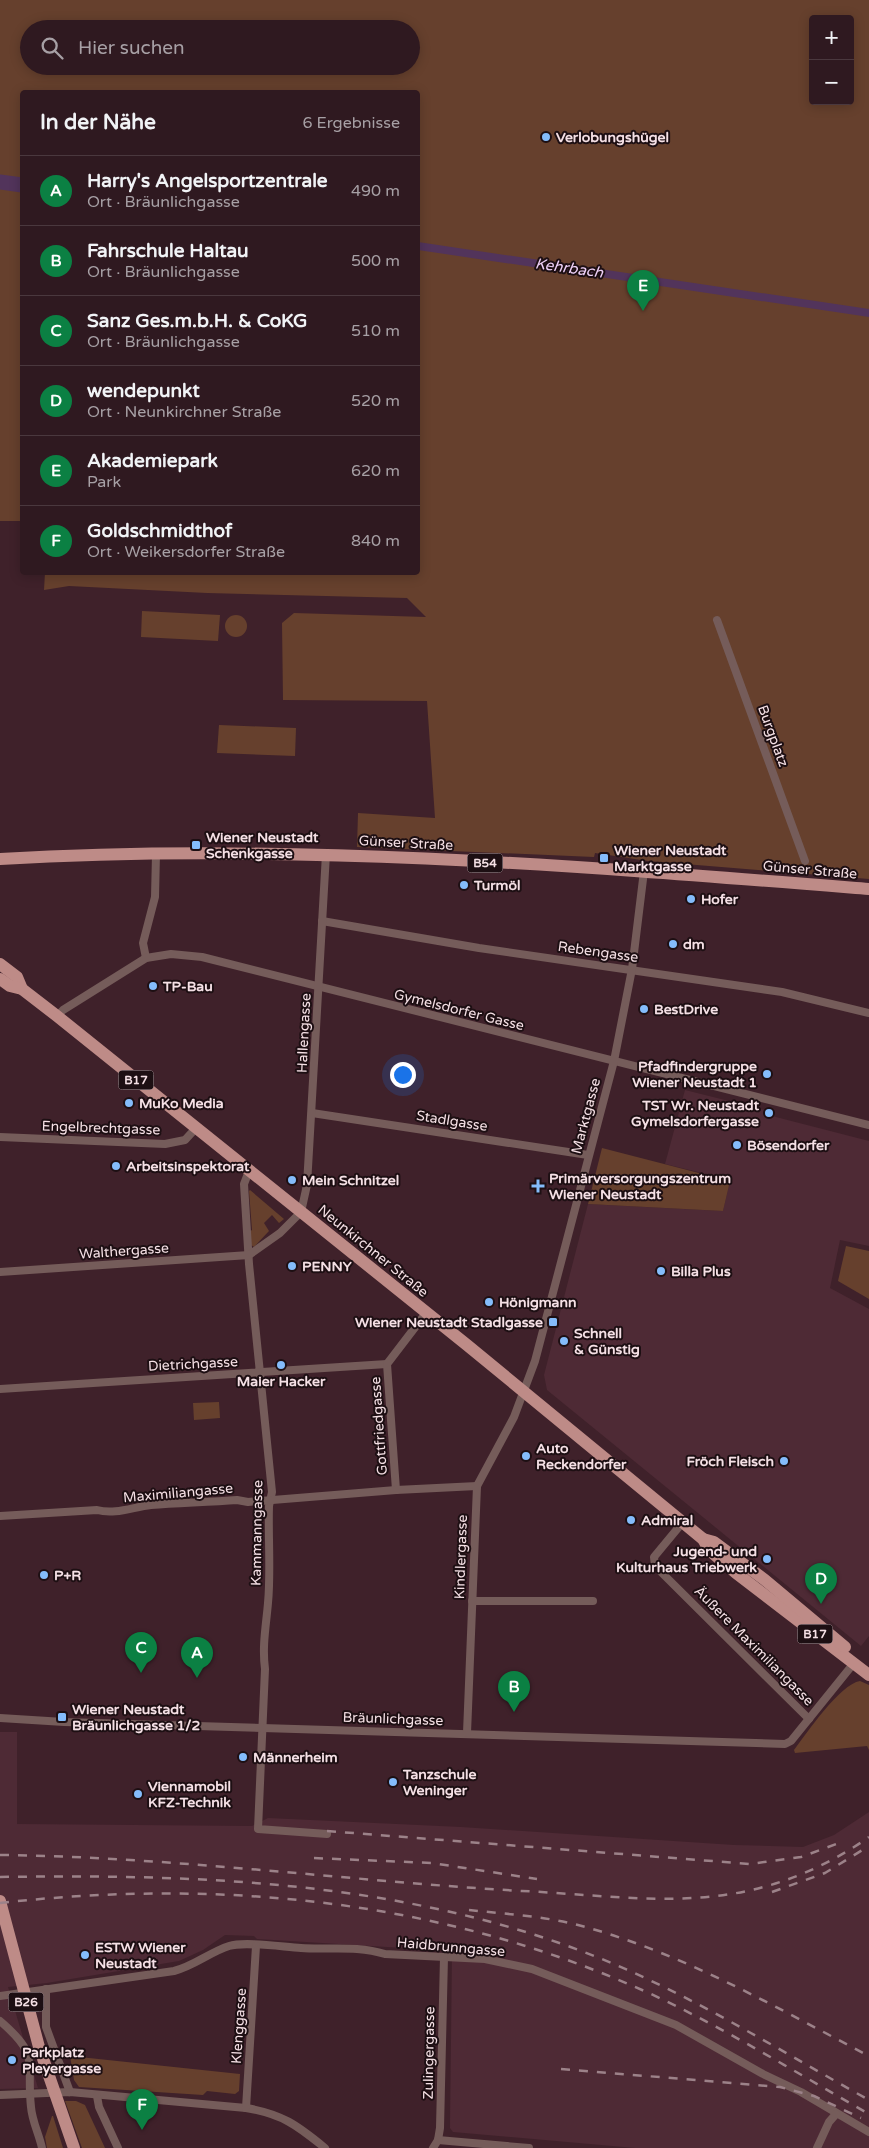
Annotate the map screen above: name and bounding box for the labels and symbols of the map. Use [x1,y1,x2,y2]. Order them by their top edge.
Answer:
place label: Verlobungshügel [556,129,669,146]
marker: Verlobungshügel [540,131,552,143]
water label: Kehrbach [534,254,605,282]
pin: E [627,270,659,311]
street label: Burgplatz [754,703,792,769]
place label: Wiener Neustadt Schenkgasse [206,829,319,862]
street label: Günser Straße [358,832,454,854]
marker: Wiener Neustadt Schenkgasse [190,839,202,851]
place label: Wiener Neustadt Marktgasse [614,842,727,875]
marker: Wiener Neustadt Marktgasse [598,852,610,864]
road number: B54 [468,854,502,872]
street label: Günser Straße [762,857,858,883]
place label: Turmöl [473,877,520,894]
marker: Turmöl [458,879,470,891]
place label: Hofer [701,891,739,908]
marker: Hofer [685,893,697,905]
place label: dm [683,936,705,953]
street label: Rebengasse [557,938,639,966]
marker: dm [667,938,679,950]
place label: TP-Bau [162,978,213,995]
marker: TP-Bau [147,980,159,992]
street label: Gymelsdorfer Gasse [392,986,526,1034]
street label: Hallengasse [293,993,315,1073]
place label: BestDrive [654,1001,718,1018]
marker: BestDrive [638,1003,650,1015]
place label: Pfadfindergruppe Wiener Neustadt 1 [632,1058,757,1091]
your location [390,1062,416,1088]
marker: Pfadfindergruppe Wiener Neustadt 1 [761,1068,773,1080]
road number: B17 [118,1070,154,1090]
street label: Marktgasse [568,1076,604,1156]
place label: MuKo Media [139,1095,224,1112]
marker: MuKo Media [123,1097,135,1109]
place label: TST Wr. Neustadt Gymelsdorfergasse [631,1097,760,1130]
street label: Stadlgasse [415,1107,489,1135]
marker: TST Wr. Neustadt Gymelsdorfergasse [763,1107,775,1119]
street label: Engelbrechtgasse [41,1117,161,1139]
place label: Bösendorfer [747,1137,830,1154]
marker: Bösendorfer [731,1139,743,1151]
place label: Arbeitsinspektorat [126,1158,250,1175]
marker: Arbeitsinspektorat [110,1160,122,1172]
place label: Primärversorgungszentrum Wiener Neustadt [549,1170,731,1203]
place label: Mein Schnitzel [302,1172,399,1189]
marker: Mein Schnitzel [286,1174,298,1186]
marker: Primärversorgungszentrum Wiener Neustadt [531,1179,545,1193]
street label: Neunkirchner Straße [314,1201,432,1301]
street label: Walthergasse [79,1239,170,1263]
place label: PENNY [302,1258,352,1275]
marker: PENNY [286,1260,298,1272]
place label: Billa Plus [671,1263,731,1280]
marker: Billa Plus [655,1265,667,1277]
place label: Hönigmann [499,1294,577,1311]
marker: Hönigmann [483,1296,495,1308]
place label: Wiener Neustadt Stadlgasse [355,1314,543,1331]
marker: Wiener Neustadt Stadlgasse [547,1316,559,1328]
place label: Schnell & Günstig [574,1325,640,1358]
marker: Schnell & Günstig [558,1335,570,1347]
street label: Dietrichgasse [148,1353,238,1375]
marker: Maier Hacker [275,1359,287,1371]
place label: Maier Hacker [237,1373,326,1390]
street label: Gottfriedgasse [367,1376,391,1476]
place label: Auto Reckendorfer [536,1440,627,1473]
marker: Auto Reckendorfer [520,1450,532,1462]
place label: Fröch Fleisch [687,1453,774,1470]
marker: Fröch Fleisch [778,1455,790,1467]
street label: Maximiliangasse [122,1480,234,1506]
street label: Kammanngasse [248,1480,266,1586]
place label: Admiral [641,1512,693,1529]
street label: Kindlergasse [451,1514,471,1600]
marker: Admiral [625,1514,637,1526]
place label: Jugend- und Kulturhaus Triebwerk [616,1543,757,1576]
marker: Jugend- und Kulturhaus Triebwerk [761,1553,773,1565]
pin: D [805,1563,837,1604]
place label: P+R [54,1567,81,1584]
marker: P+R [38,1569,50,1581]
street label: Äußere Maximiliangasse [691,1583,817,1709]
road number: B17 [798,1625,832,1644]
pin: C [125,1632,157,1673]
pin: A [181,1637,213,1678]
pin: B [498,1671,530,1712]
place label: Wiener Neustadt Bräunlichgasse 1/2 [72,1701,200,1734]
street label: Bräunlichgasse [342,1709,444,1729]
marker: Wiener Neustadt Bräunlichgasse 1/2 [56,1711,68,1723]
place label: Männerheim [253,1749,338,1766]
marker: Männerheim [237,1751,249,1763]
place label: Tanzschule Weninger [402,1766,476,1799]
marker: Tanzschule Weninger [387,1776,399,1788]
place label: Viennamobil KFZ-Technik [148,1778,231,1811]
marker: Viennamobil KFZ-Technik [132,1788,144,1800]
street label: Haidbrunngasse [396,1934,506,1960]
place label: ESTW Wiener Neustadt [95,1939,186,1972]
marker: ESTW Wiener Neustadt [79,1949,91,1961]
street label: Klenggasse [228,1987,250,2065]
road number: B26 [8,1992,44,2011]
street label: Zulingergasse [420,2006,438,2100]
place label: Parkplatz Pleyergasse [22,2044,101,2077]
marker: Parkplatz Pleyergasse [6,2054,18,2066]
pin: F [126,2089,158,2130]

